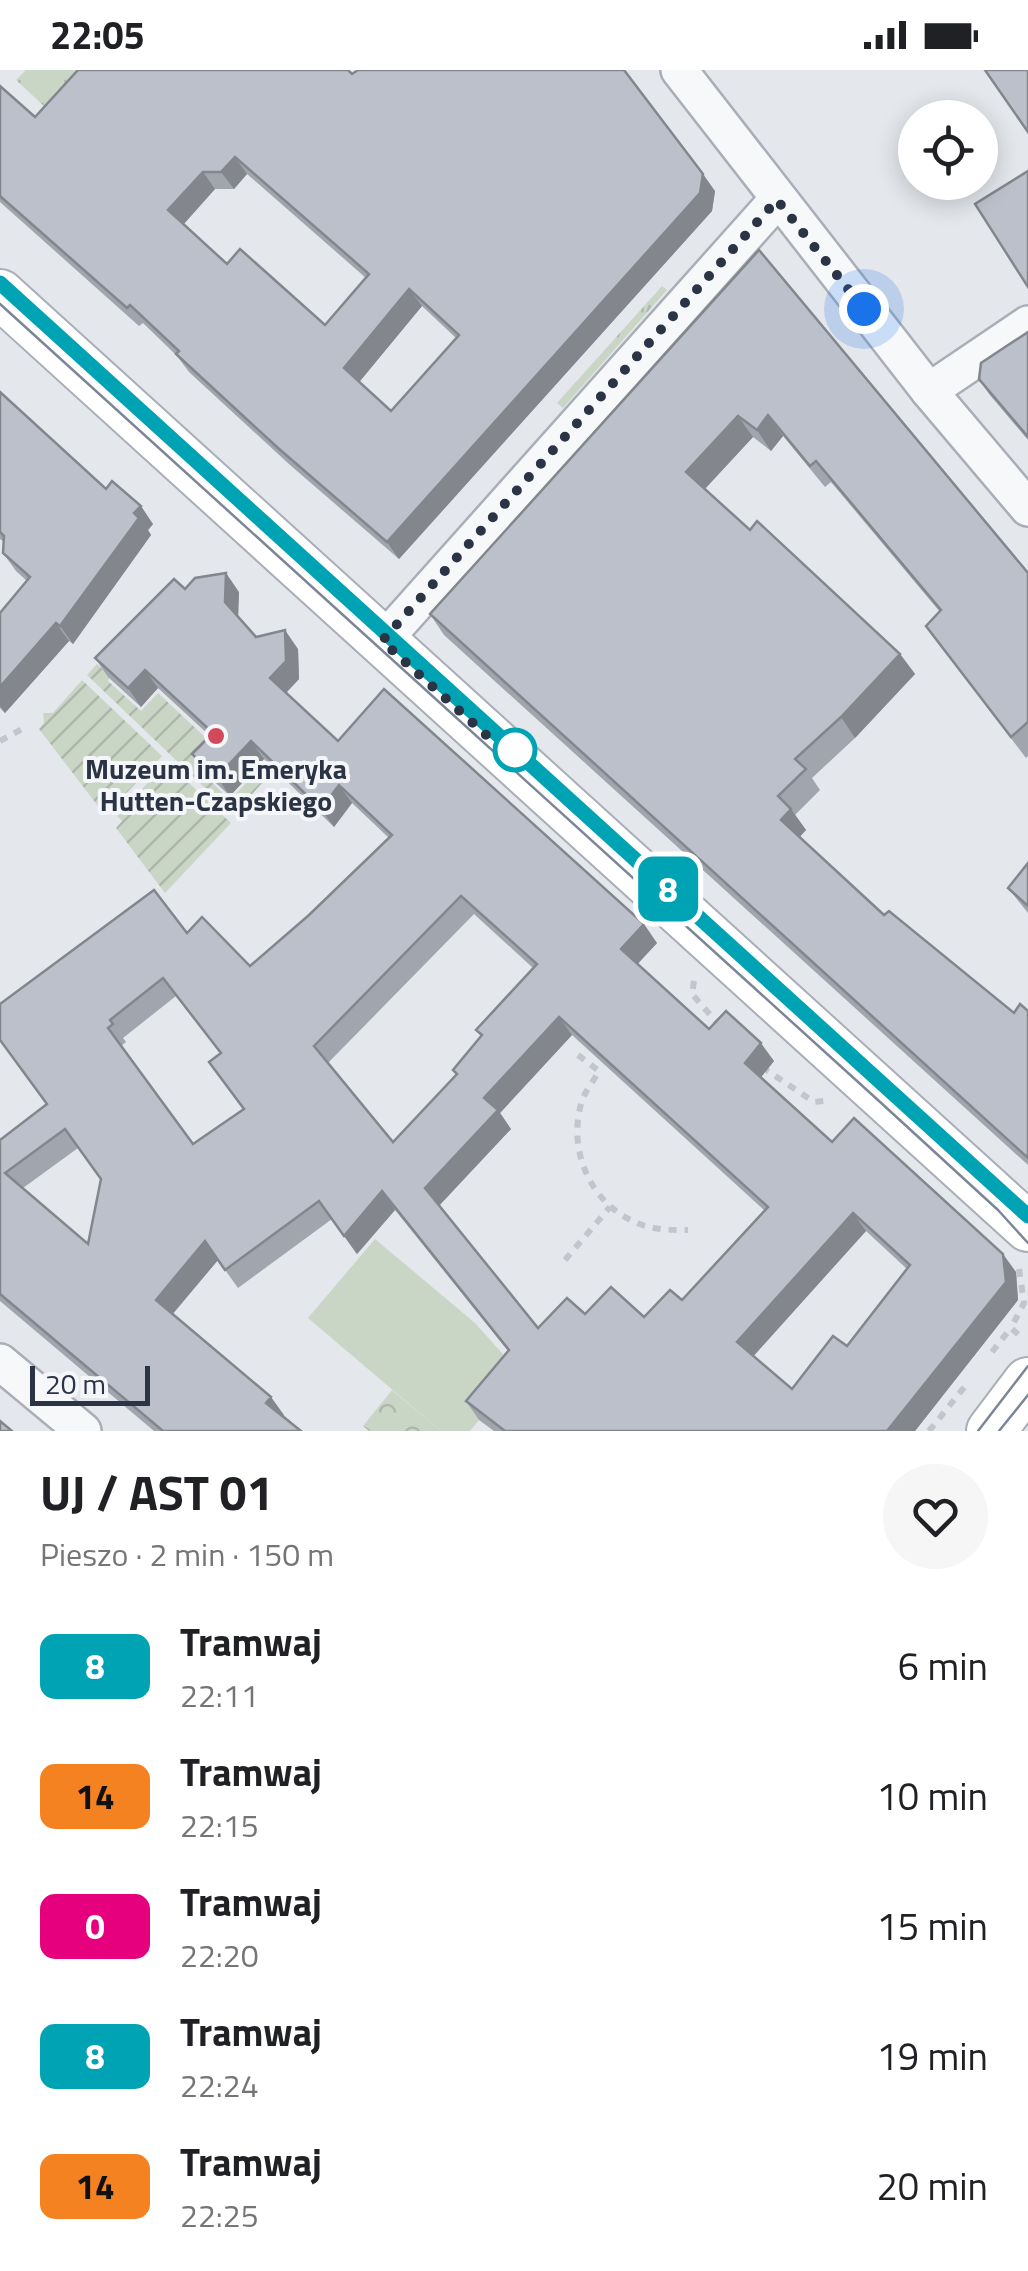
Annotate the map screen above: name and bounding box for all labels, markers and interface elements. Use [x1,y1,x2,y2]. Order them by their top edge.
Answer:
text: 22:05 [50,6,145,64]
map controls [898,100,998,200]
button: locate [898,100,998,200]
your location [839,284,889,334]
marker: Muzeum im. Emeryka Hutten-Czapskiego [205,725,227,747]
unlabelled marker [494,729,536,771]
place label: Muzeum im. Emeryka Hutten-Czapskiego [85,747,347,822]
line badge: 8 [636,856,700,922]
text: 8 [658,862,678,916]
scale bar [30,1361,150,1406]
text: 20 m [45,1362,106,1405]
text: UJ / AST 01 [40,1456,273,1529]
button: heart [883,1464,988,1569]
text: Pieszo · 2 min · 150 m [40,1530,334,1578]
text: Tramwaj [180,1613,322,1671]
text: 6 min [898,1637,988,1695]
text: 8 [85,1639,105,1693]
text: 22:11 [180,1671,259,1719]
text: Tramwaj [180,1743,322,1801]
text: 10 min [877,1767,988,1825]
text: 14 [75,1769,115,1823]
text: 22:15 [180,1801,259,1849]
text: Tramwaj [180,1873,322,1931]
text: 15 min [877,1897,988,1955]
text: 0 [85,1899,105,1953]
text: 22:20 [180,1931,259,1979]
text: Tramwaj [180,2003,322,2061]
text: 19 min [877,2027,988,2085]
text: 8 [85,2029,105,2083]
text: 22:24 [180,2061,259,2109]
text: Tramwaj [180,2133,322,2191]
text: 20 min [877,2157,988,2215]
text: 14 [75,2159,115,2213]
text: 22:25 [180,2191,259,2239]

